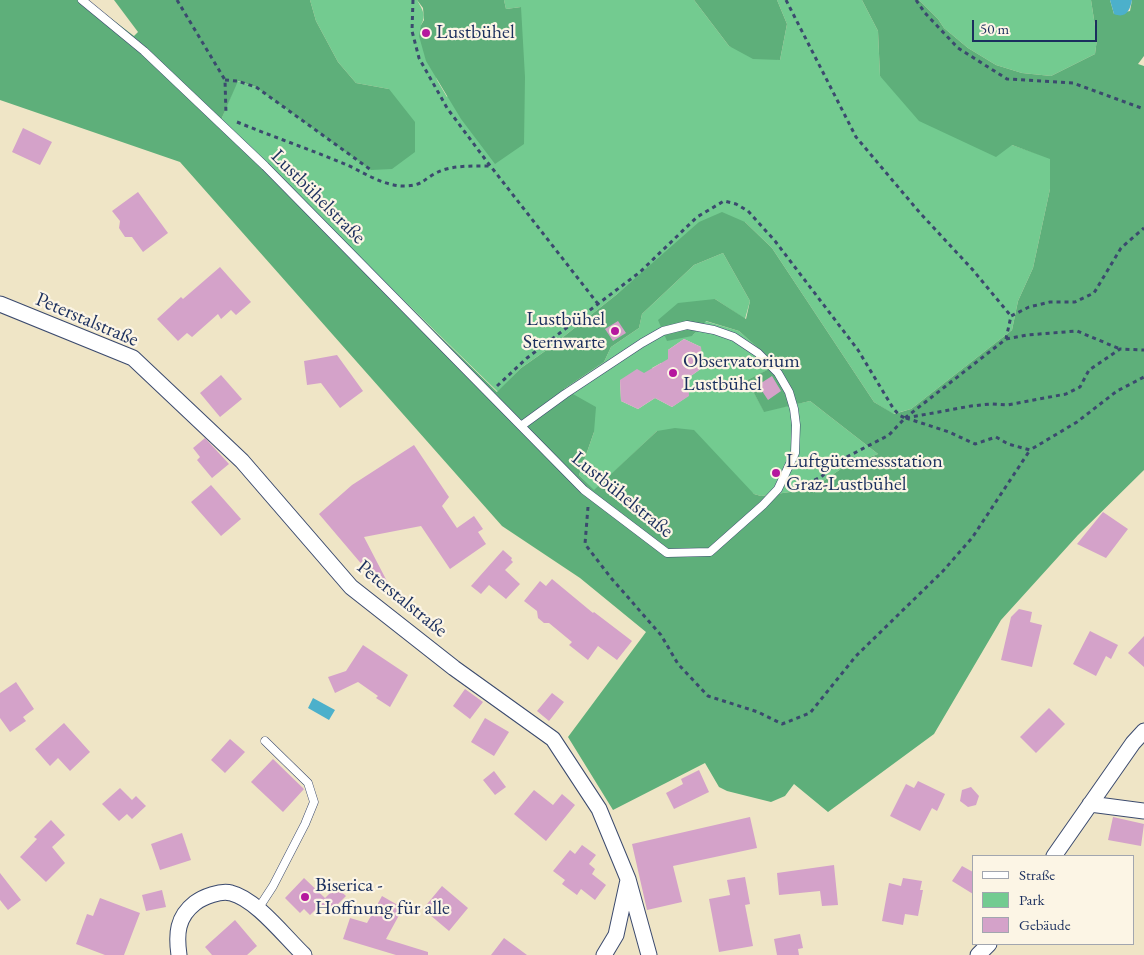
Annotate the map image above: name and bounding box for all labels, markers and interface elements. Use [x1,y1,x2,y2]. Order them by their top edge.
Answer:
scale bar [974,10,1099,42]
text: 50 m [980,19,1009,38]
place label: Lustbühel [436,21,515,45]
marker: Lustbühel [420,27,432,39]
street label: Lustbühelstraße [266,145,370,249]
street label: Peterstalstraße [32,288,142,352]
place label: Lustbühel Sternwarte [523,308,605,355]
marker: Lustbühel Sternwarte [609,325,621,337]
place label: Observatorium Lustbühel [683,350,800,397]
marker: Observatorium Lustbühel [667,367,679,379]
street label: Lustbühelstraße [566,447,678,543]
place label: Luftgütemessstation Graz-Lustbühel [786,450,943,497]
marker: Luftgütemessstation Graz-Lustbühel [770,467,782,479]
street label: Peterstalstraße [352,555,452,643]
legend [972,855,1134,945]
text: Straße [1019,865,1055,884]
place label: Biserica - Hoffnung für alle [315,874,450,921]
text: Park [1019,890,1045,909]
marker: Biserica - Hoffnung für alle [299,891,311,903]
text: Gebäude [1019,915,1071,934]

